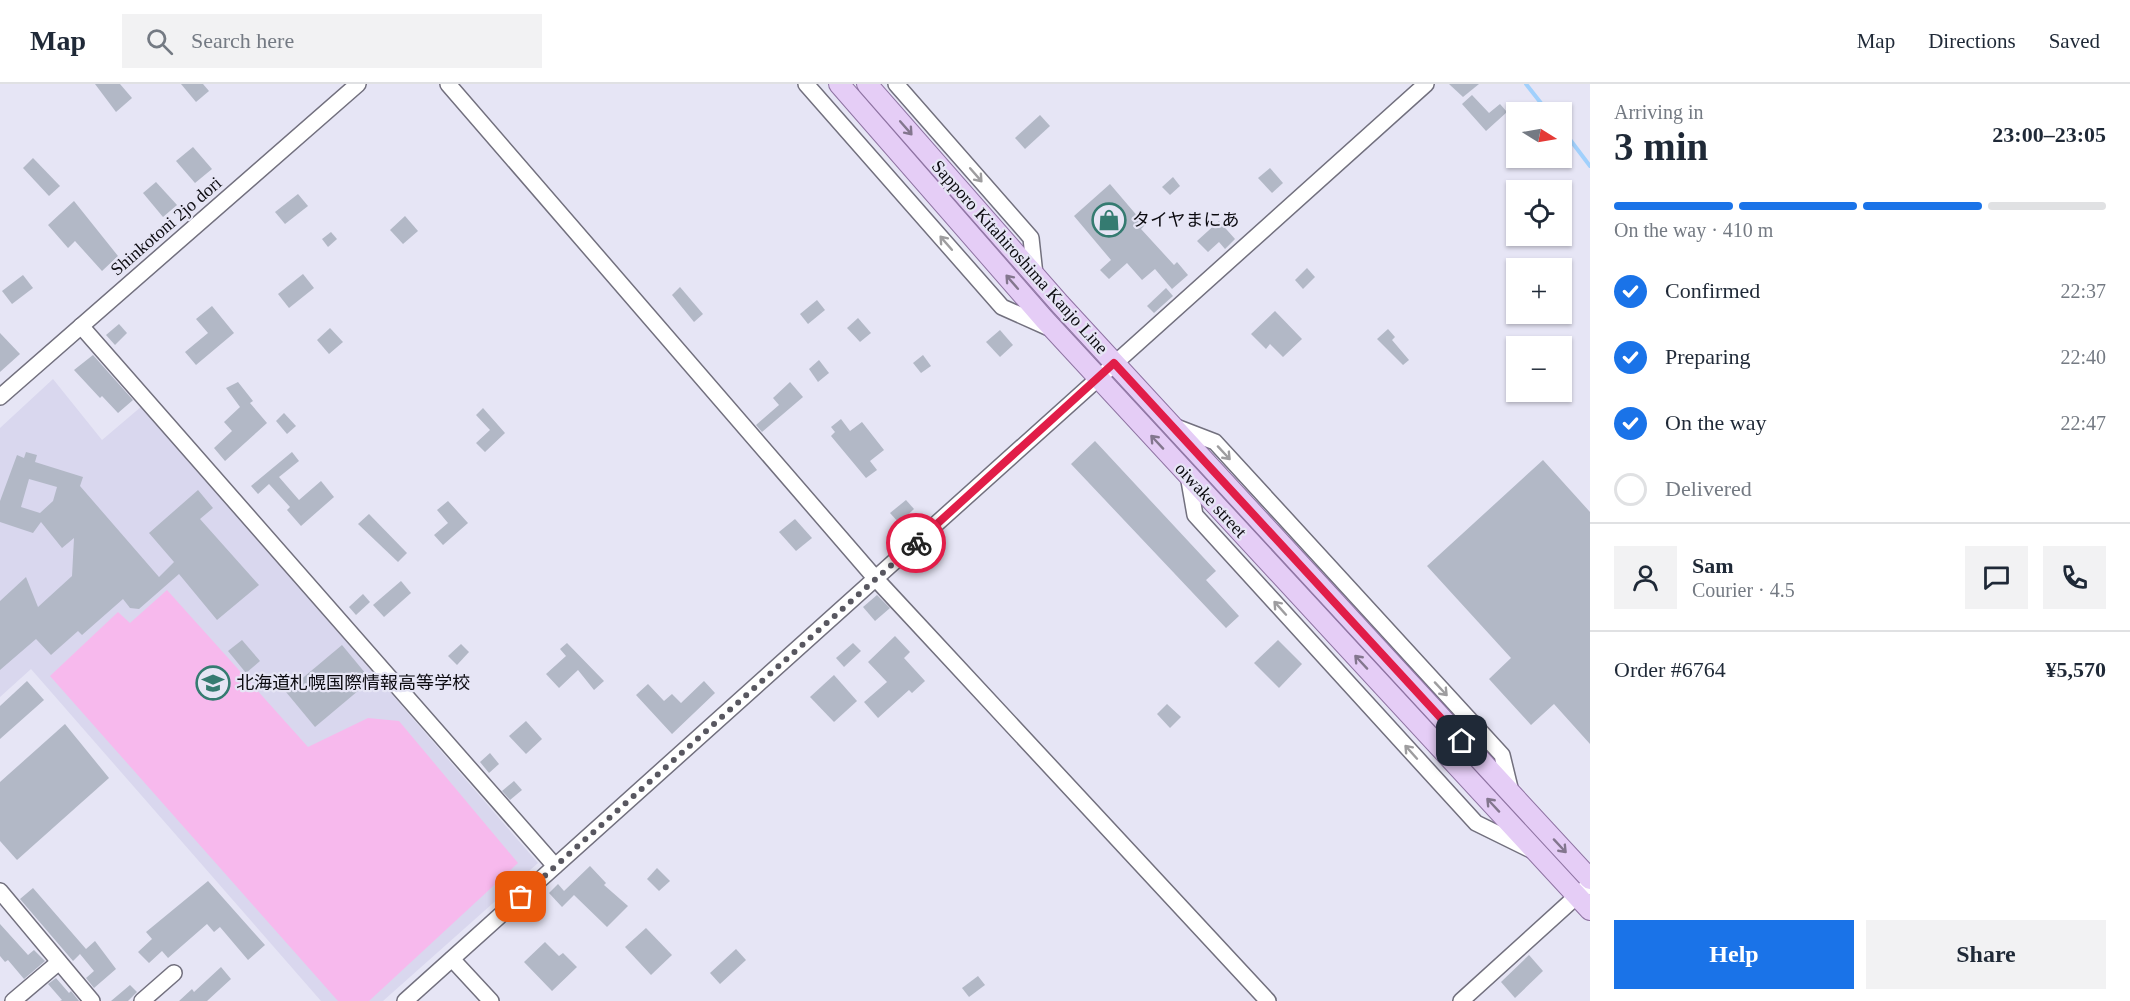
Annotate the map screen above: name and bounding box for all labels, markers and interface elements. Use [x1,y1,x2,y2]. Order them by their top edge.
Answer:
search box [122,14,542,68]
text: Map [30,25,86,56]
icon: search [143,25,176,58]
text: Search here [191,28,294,53]
text: Map [1857,29,1895,53]
text: Directions [1928,29,2016,53]
text: Saved [2049,29,2100,53]
text: Arriving in [1614,101,1703,123]
north arrow [1506,102,1572,168]
map controls [1506,102,1572,402]
one-way arrow [899,120,913,135]
text: 23:00–23:05 [1992,122,2106,147]
text: 3 min [1614,125,1708,168]
street label: Sapporo Kitahiroshima Kanjo Line [928,156,1112,358]
one-way arrow [969,167,983,182]
street label: Shinkotoni 2jo dori [107,173,225,279]
button: locate [1506,180,1572,246]
shop icon: タイヤまにあ [1091,202,1127,238]
place label: タイヤまにあ [1132,210,1239,230]
text: On the way · 410 m [1614,219,1773,241]
one-way arrow [939,236,953,251]
button: + [1506,258,1572,324]
one-way arrow [1005,275,1019,290]
icon: check [1614,275,1647,308]
text: Confirmed [1665,278,1760,303]
text: 22:37 [2060,280,2106,302]
button: − [1506,336,1572,402]
icon: check [1614,341,1647,374]
text: Preparing [1665,344,1751,369]
text: 22:40 [2060,346,2106,368]
icon: check [1614,407,1647,440]
text: On the way [1665,410,1766,435]
text: 22:47 [2060,412,2106,434]
one-way arrow [1150,434,1165,449]
one-way arrow [1217,445,1231,460]
street label: oiwake street [1171,458,1251,542]
text: Delivered [1665,476,1752,501]
courier [886,513,946,573]
icon: bike [900,527,933,560]
button: person [1614,546,1677,609]
button: chat [1965,546,2028,609]
button: phone [2043,546,2106,609]
text: Sam [1692,553,1734,578]
text: Courier · 4.5 [1692,579,1795,601]
one-way arrow [1273,601,1287,616]
one-way arrow [1354,655,1368,670]
text: Order #6764 [1614,657,1726,682]
text: ¥5,570 [2046,657,2106,682]
school or university icon: 北海道札幌国際情報高等学校 [195,665,231,701]
place label: 北海道札幌国際情報高等学校 [236,673,470,693]
one-way arrow [1434,681,1448,696]
pin [1436,715,1487,766]
icon: home [1445,724,1478,757]
one-way arrow [1404,745,1418,760]
one-way arrow [1486,798,1500,813]
one-way arrow [1553,839,1567,854]
pin [495,871,546,922]
icon: bag [504,880,537,913]
button: Help [1614,920,1854,989]
button: Share [1866,920,2106,989]

